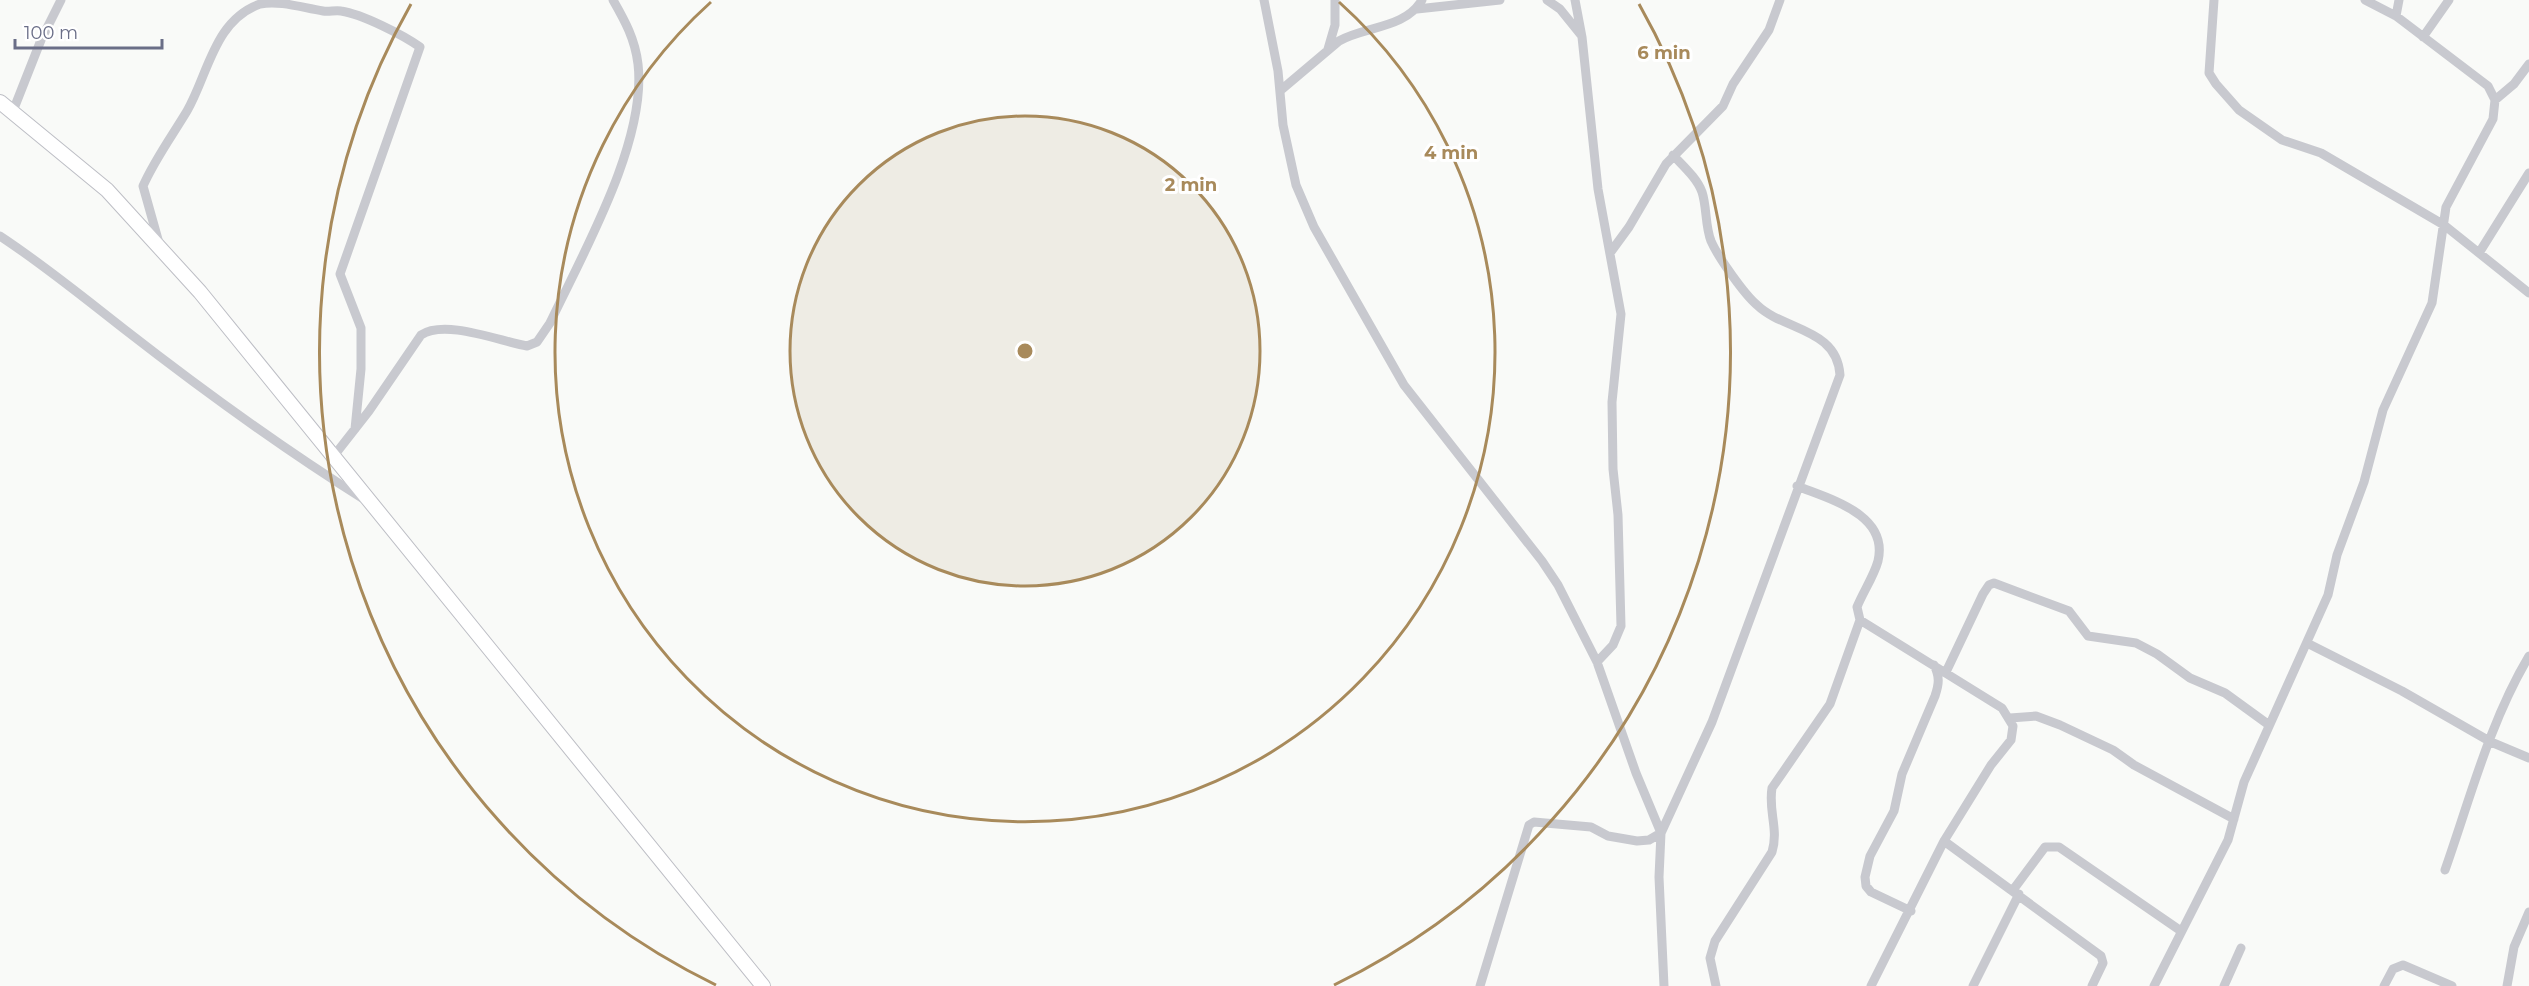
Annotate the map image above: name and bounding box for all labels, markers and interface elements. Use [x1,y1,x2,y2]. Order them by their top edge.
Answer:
scale bar [15,12,162,50]
text: 100 m [24,22,78,44]
text: 6 min [1637,42,1691,64]
text: 4 min [1424,142,1478,164]
text: 2 min [1165,174,1217,196]
centre of rings [1015,341,1035,361]

